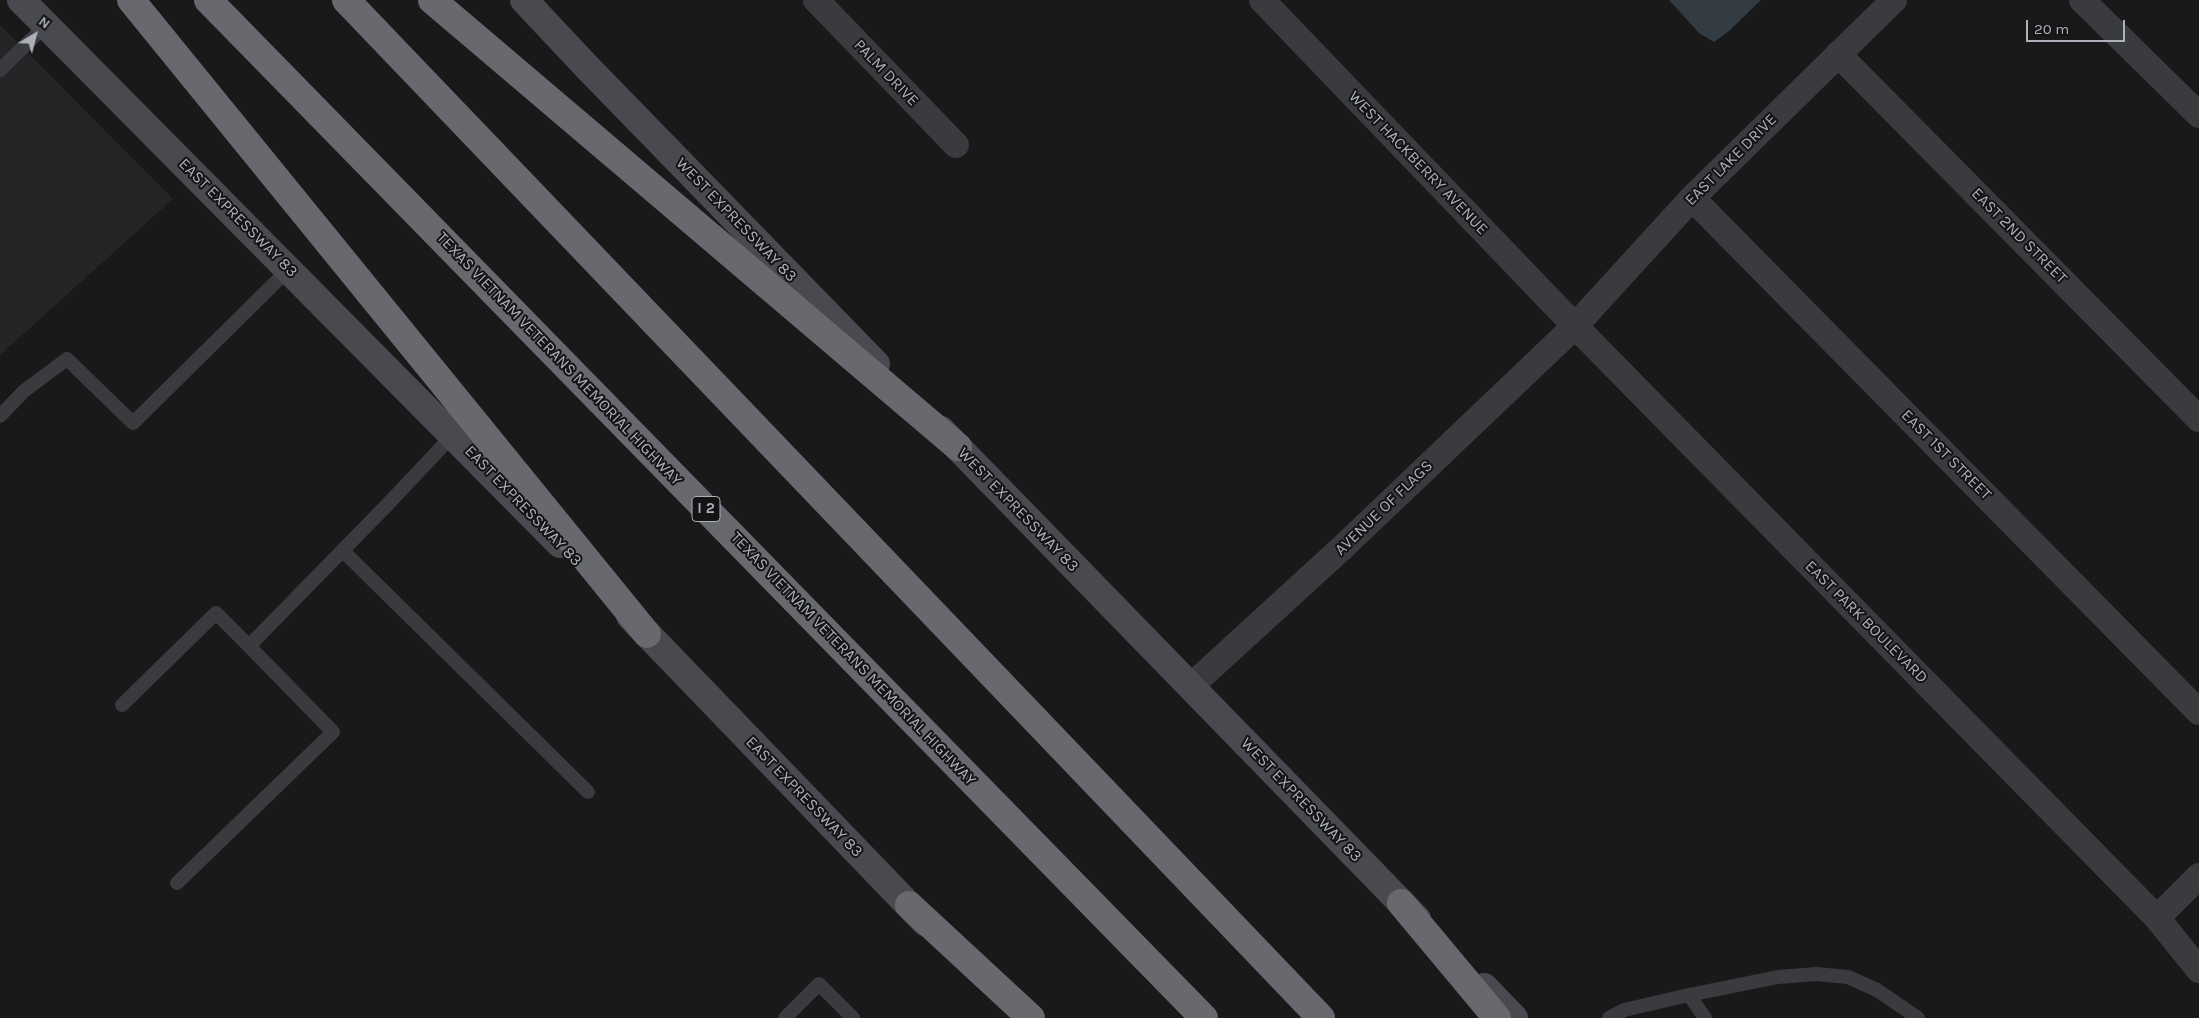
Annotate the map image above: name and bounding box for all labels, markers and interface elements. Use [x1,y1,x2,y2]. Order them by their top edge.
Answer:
north arrow [10,10,60,60]
scale bar [2029,10,2128,42]
text: N [35,13,53,32]
text: 20 m [2034,20,2069,38]
street label: PALM DRIVE [850,36,922,110]
street label: WEST HACKBERRY AVENUE [1344,87,1492,239]
street label: EAST LAKE DRIVE [1681,110,1781,210]
street label: WEST EXPRESSWAY 83 [672,154,800,286]
street label: EAST EXPRESSWAY 83 [175,155,301,281]
street label: EAST 2ND STREET [1967,184,2071,288]
street label: TEXAS VIETNAM VETERANS MEMORIAL HIGHWAY [432,228,686,490]
street label: EAST 1ST STREET [1897,406,1995,504]
street label: EAST EXPRESSWAY 83 [460,442,586,570]
street label: WEST EXPRESSWAY 83 [954,444,1082,576]
street label: AVENUE OF FLAGS [1331,456,1437,560]
road number: I 2 [692,496,720,522]
street label: TEXAS VIETNAM VETERANS MEMORIAL HIGHWAY [726,528,980,790]
street label: EAST PARK BOULEVARD [1801,557,1931,687]
street label: EAST EXPRESSWAY 83 [741,733,867,861]
street label: WEST EXPRESSWAY 83 [1237,734,1365,866]

